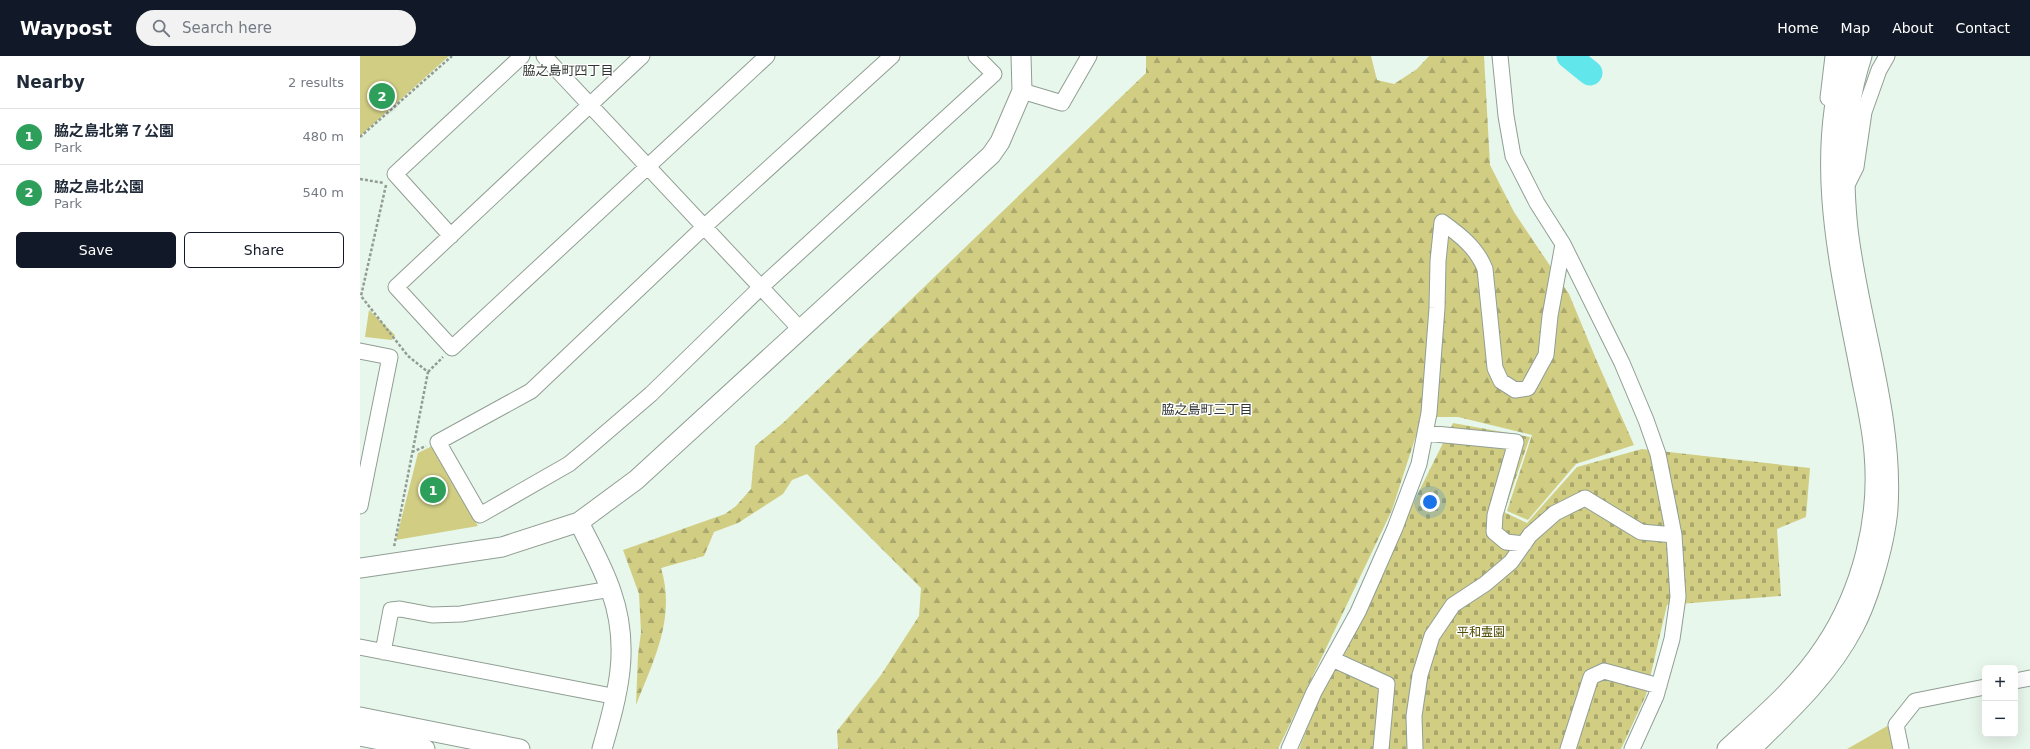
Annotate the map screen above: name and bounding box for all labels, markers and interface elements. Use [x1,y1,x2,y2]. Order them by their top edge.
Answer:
search box [136,10,416,46]
text: Waypost [20,17,112,39]
icon: search [150,17,172,39]
text: Search here [182,19,272,37]
text: Home [1777,20,1819,36]
text: Map [1841,20,1870,36]
text: About [1892,20,1934,36]
text: Contact [1956,20,2010,36]
district label: 脇之島町四丁目 [522,63,614,78]
text: Nearby [16,72,85,92]
text: 2 results [288,75,344,90]
pin: 2 [369,81,395,111]
text: 脇之島北第７公園 [54,122,174,140]
text: 1 [24,129,34,144]
text: 480 m [302,129,344,144]
text: Park [54,140,82,155]
text: 脇之島北公園 [54,178,144,196]
text: 2 [24,185,34,200]
text: 540 m [302,185,344,200]
text: Park [54,196,82,211]
button: Save [16,232,176,268]
button: Share [184,232,344,268]
district label: 脇之島町三丁目 [1161,402,1253,417]
pin: 1 [420,475,446,505]
your location [1420,492,1440,512]
park label: 平和霊園 [1457,625,1505,639]
map controls [1982,665,2018,737]
button: + [1982,665,2018,701]
button: − [1982,701,2018,737]

